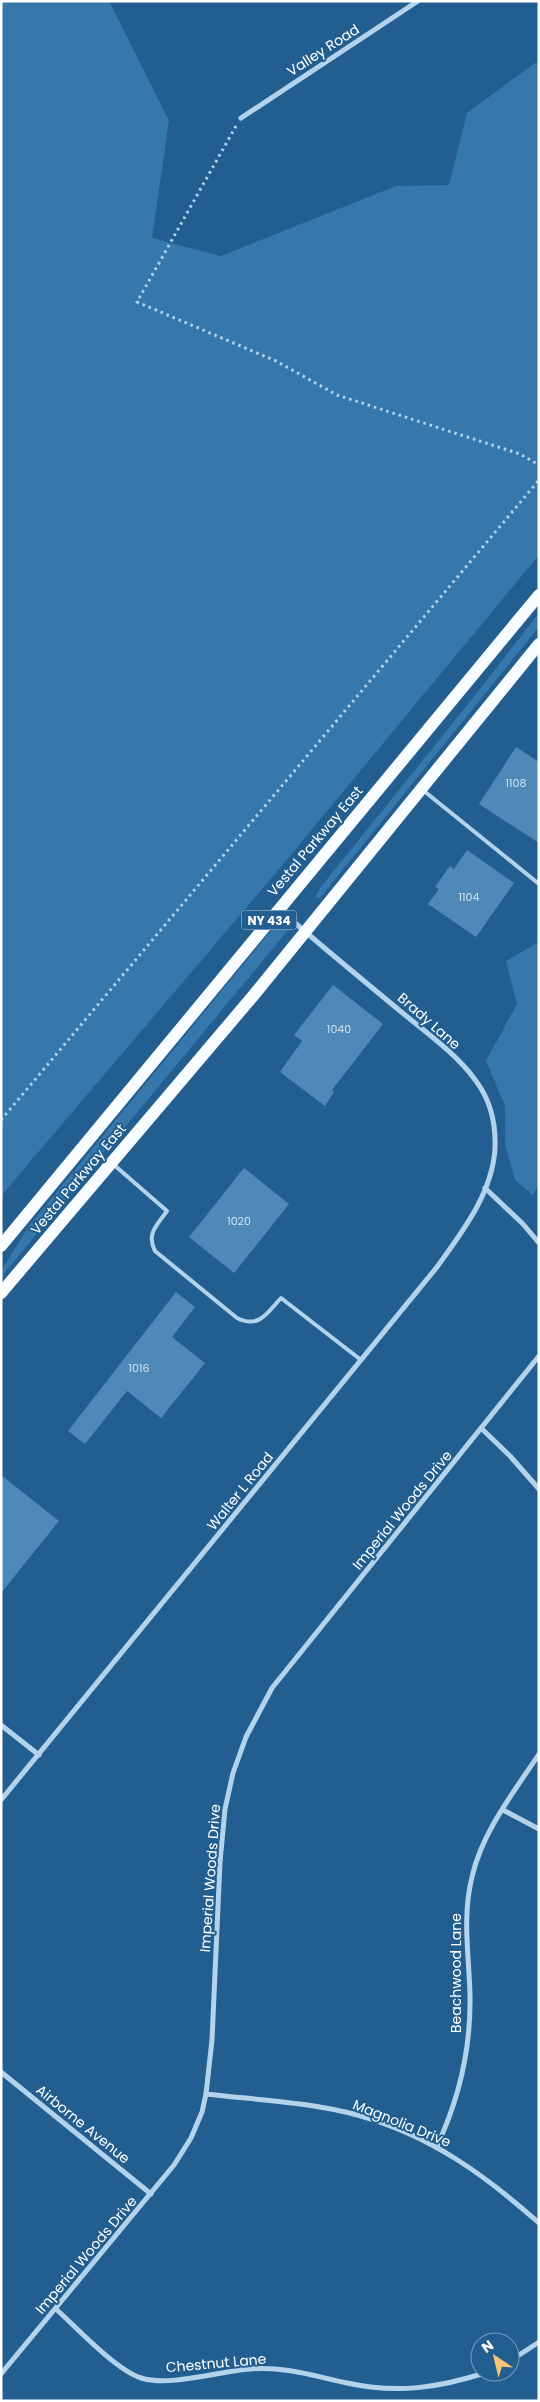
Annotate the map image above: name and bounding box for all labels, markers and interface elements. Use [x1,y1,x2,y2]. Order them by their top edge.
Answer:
street label: Valley Road [283,19,363,81]
house number: 1108 [506,775,527,791]
street label: Vestal Parkway East [263,781,367,901]
house number: 1104 [459,889,480,905]
road number: NY 434 [242,910,296,930]
street label: Brady Lane [393,988,465,1054]
house number: 1040 [327,1021,351,1037]
street label: Vestal Parkway East [26,1119,130,1239]
house number: 1020 [227,1213,251,1229]
house number: 1016 [129,1360,149,1376]
street label: Imperial Woods Drive [347,1446,457,1574]
street label: Walter L Road [202,1448,278,1534]
street label: Imperial Woods Drive [195,1803,225,1953]
street label: Beachwood Lane [446,1913,466,2033]
street label: Airborne Avenue [32,2080,134,2168]
street label: Magnolia Drive [350,2094,454,2152]
street label: Imperial Woods Drive [31,2191,142,2318]
north arrow [470,2332,520,2382]
text: N [477,2335,498,2358]
street label: Chestnut Lane [165,2349,267,2377]

